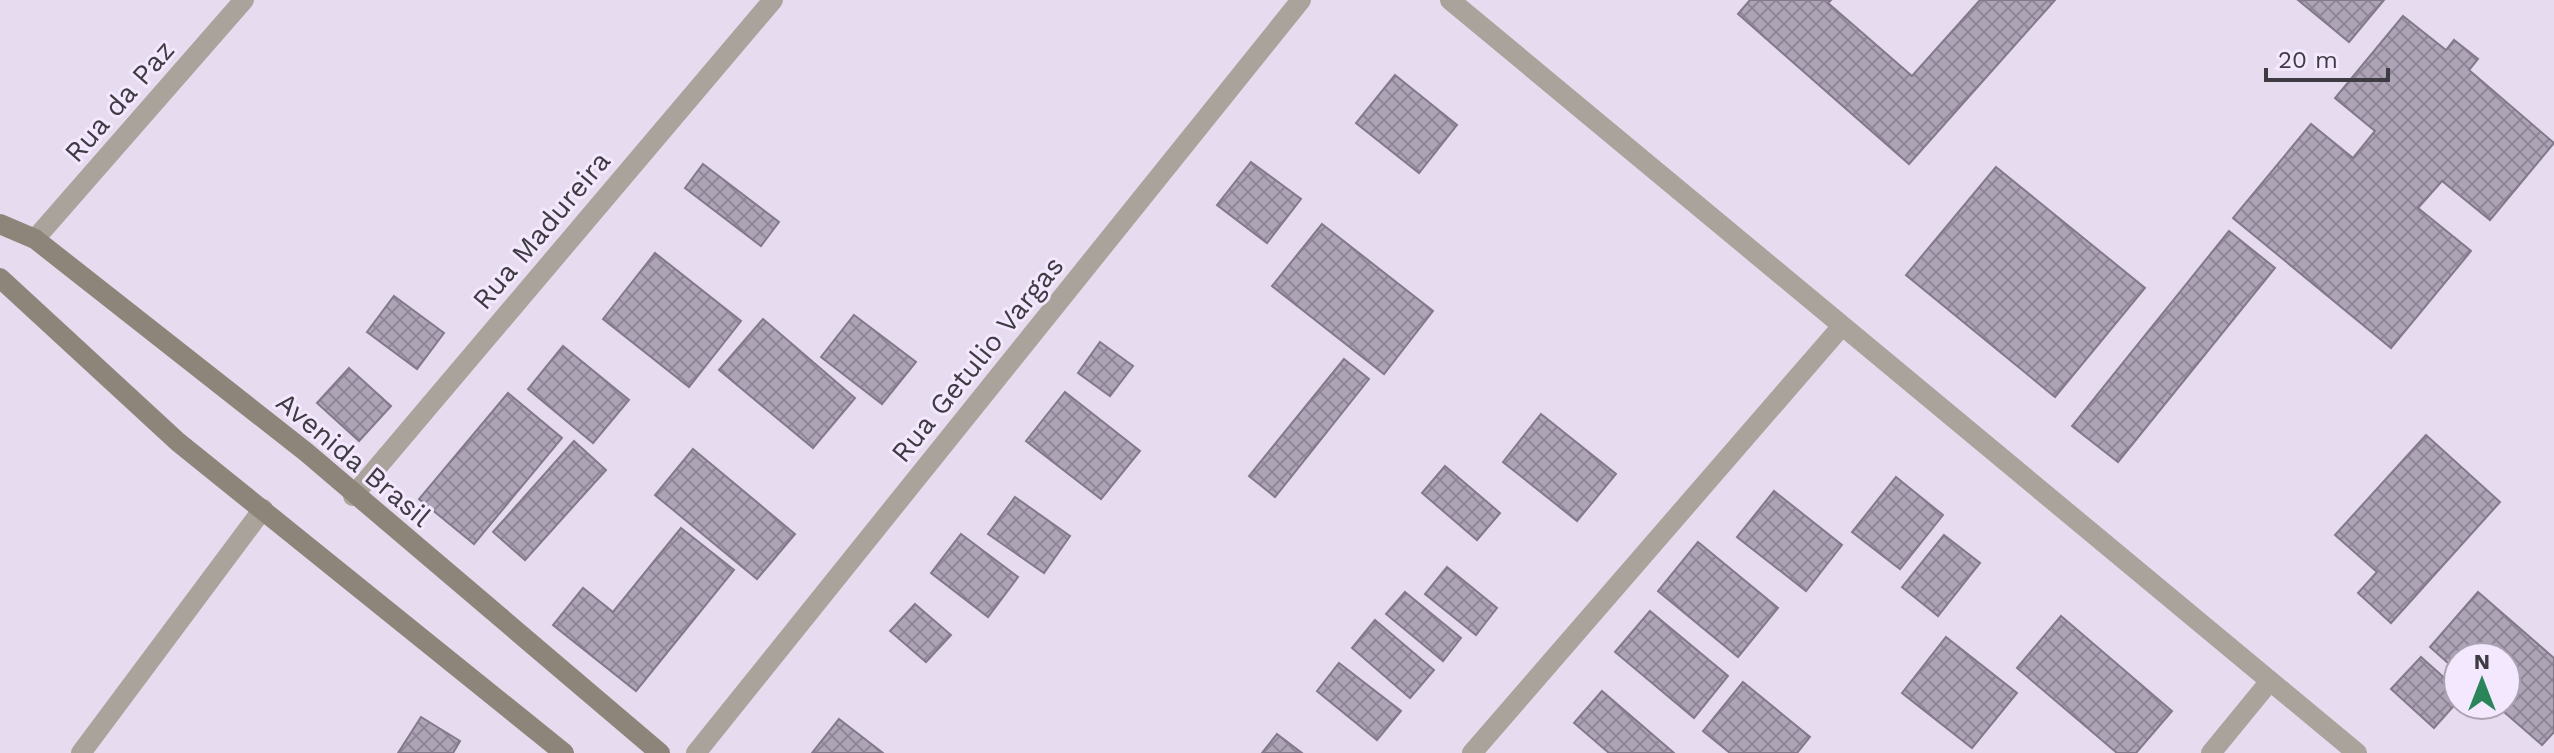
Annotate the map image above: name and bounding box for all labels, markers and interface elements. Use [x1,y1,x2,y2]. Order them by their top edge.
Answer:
scale bar [2266,32,2388,82]
street label: Rua da Paz [58,34,181,169]
text: 20 m [2278,46,2338,74]
street label: Rua Madureira [466,144,617,316]
street label: Rua Getulio Vargas [884,250,1071,469]
street label: Avenida Brasil [270,385,438,534]
north arrow [2442,641,2522,721]
text: N [2474,649,2490,674]

